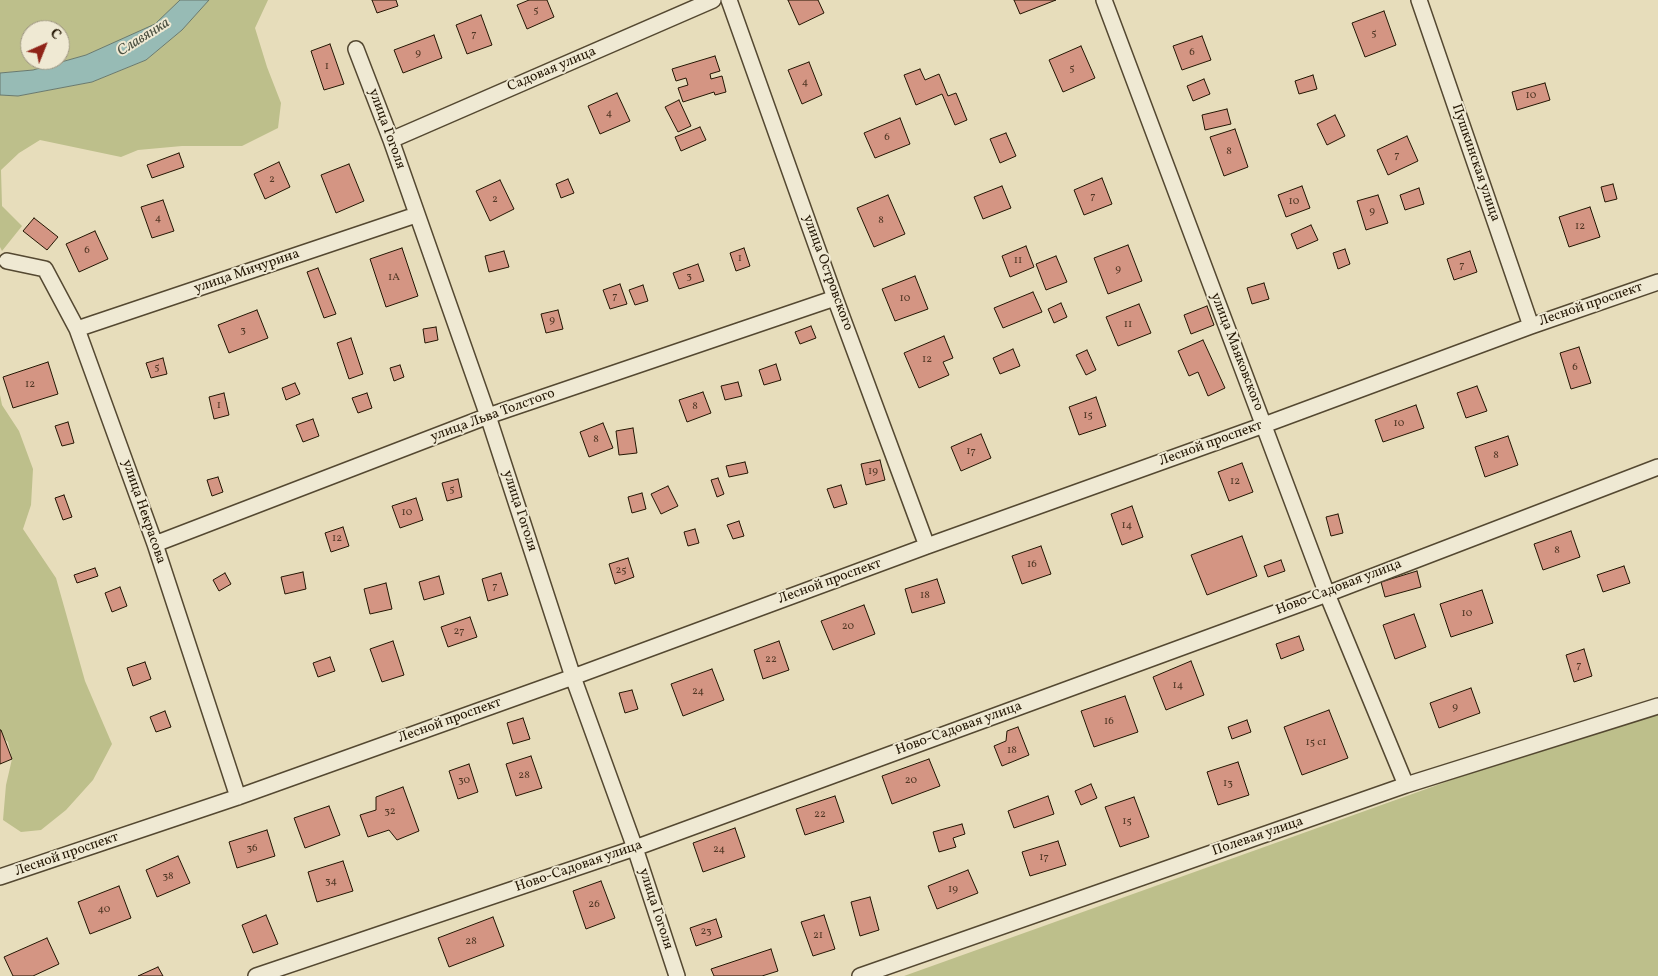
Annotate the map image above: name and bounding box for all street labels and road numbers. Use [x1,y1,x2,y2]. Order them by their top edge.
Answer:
street label: Садовая улица [505,44,599,96]
street label: улица Гоголя [364,86,408,172]
street label: Пушкинская улица [1447,102,1503,224]
street label: улица Островского [798,213,856,333]
street label: улица Мичурина [192,246,302,298]
street label: Лесной проспект [1537,279,1645,331]
street label: улица Маяковского [1206,291,1266,413]
street label: улица Льва Толстого [428,386,558,446]
street label: Лесной проспект [1157,418,1265,470]
street label: улица Некрасова [117,458,169,566]
street label: улица Гоголя [498,468,540,554]
street label: Лесной проспект [776,556,884,608]
street label: Ново-Садовая улица [1274,556,1404,620]
street label: Лесной проспект [396,695,504,747]
street label: Ново-Садовая улица [893,698,1025,760]
street label: Полевая улица [1210,814,1306,860]
street label: Лесной проспект [13,829,121,881]
street label: Ново-Садовая улица [513,837,645,897]
street label: улица Гоголя [634,866,676,952]

